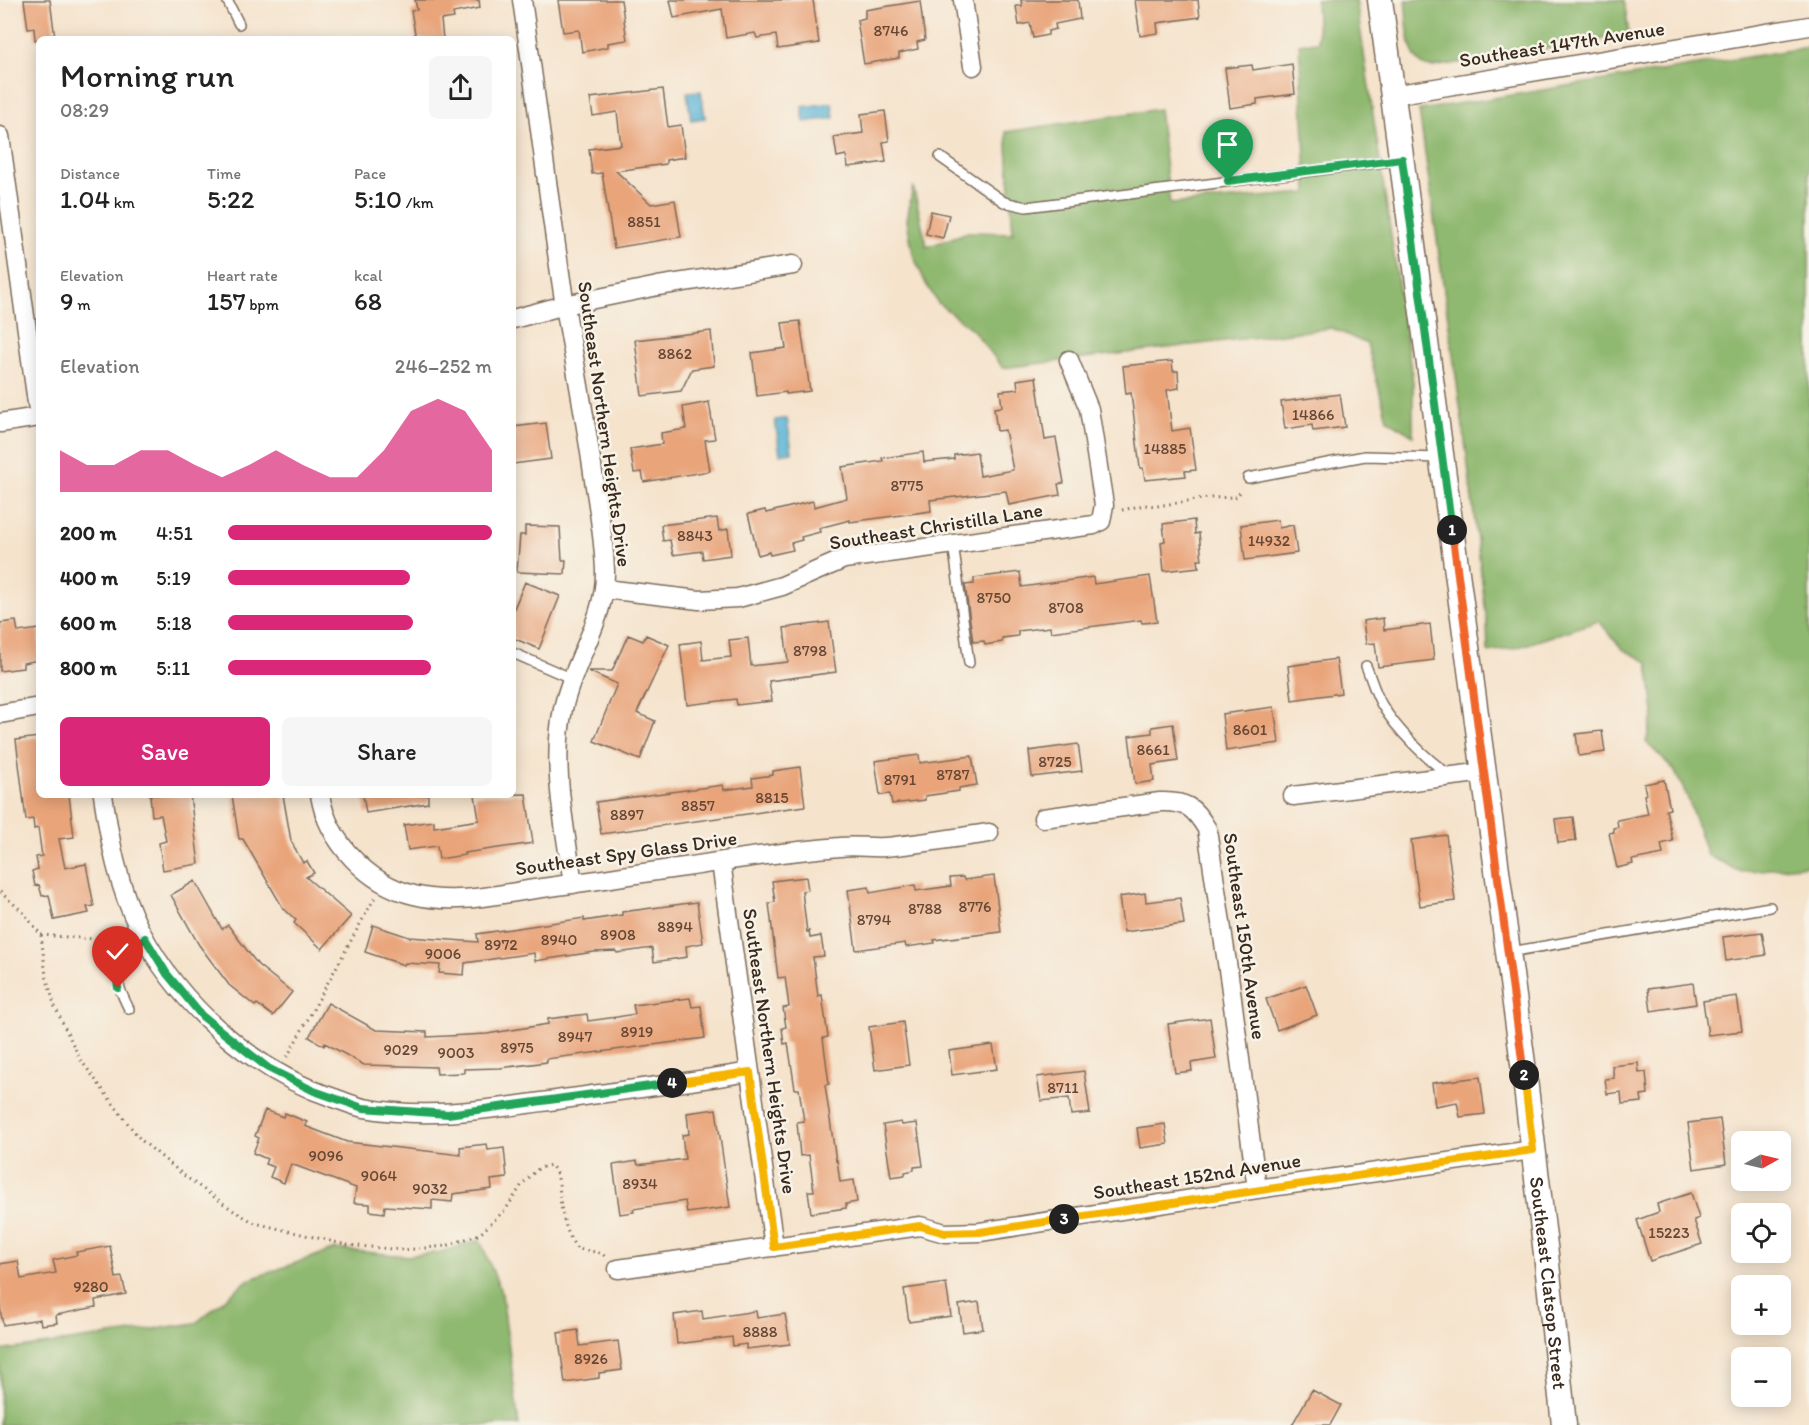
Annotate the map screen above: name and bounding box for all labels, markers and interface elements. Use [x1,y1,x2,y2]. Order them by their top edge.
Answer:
street label: Southeast 147th Avenue [1458,16,1666,72]
house number: 8746 [874,21,908,40]
text: Morning run [60,56,235,95]
button: share [429,56,492,119]
text: 08:29 [60,98,109,122]
pin [1202,119,1253,181]
icon: arrive [1211,128,1244,161]
text: Distance [60,164,120,183]
text: Time [207,164,241,183]
text: Pace [354,164,386,183]
text: 1.04 [60,183,110,215]
text: 5:22 [207,183,254,215]
text: 5:10 [354,183,402,215]
text: km [110,193,135,212]
text: /km [402,193,434,212]
house number: 8851 [627,212,661,231]
text: Elevation [60,266,124,285]
text: Heart rate [207,266,278,285]
text: kcal [354,266,382,285]
street label: Southeast Northern Heights Drive [573,280,637,568]
text: 9 [60,285,74,317]
text: 157 [207,285,246,317]
text: 68 [354,285,382,317]
text: m [74,295,91,314]
text: bpm [246,295,279,314]
house number: 8862 [658,344,693,363]
text: Elevation [60,354,139,378]
text: 246–252 m [395,354,492,378]
house number: 14866 [1292,405,1334,424]
house number: 14885 [1144,439,1186,458]
house number: 8775 [890,476,924,495]
street label: Southeast Christilla Lane [828,497,1044,555]
pin: 1 [1437,515,1467,545]
text: 1 [1448,520,1456,539]
text: 200 m [60,521,116,545]
text: 4:51 [156,521,193,545]
house number: 8843 [677,526,713,545]
house number: 14932 [1248,531,1291,550]
text: 400 m [60,566,118,590]
text: 5:19 [156,566,191,590]
house number: 8750 [977,588,1011,607]
house number: 8708 [1048,598,1084,617]
text: 600 m [60,611,117,635]
text: 5:18 [156,611,192,635]
house number: 8798 [793,641,827,660]
text: 800 m [60,656,117,680]
text: 5:11 [156,656,190,680]
button: Save [60,717,270,786]
button: Share [282,717,492,786]
house number: 8601 [1233,720,1268,739]
house number: 8661 [1136,740,1170,759]
house number: 8725 [1038,752,1072,771]
house number: 8787 [936,765,970,784]
house number: 8791 [884,770,917,789]
house number: 8815 [755,788,789,807]
house number: 8857 [681,796,715,815]
house number: 8897 [610,805,644,824]
street label: Southeast Spy Glass Drive [514,826,738,880]
street label: Southeast 150th Avenue [1219,831,1271,1041]
house number: 8776 [958,897,992,916]
house number: 8788 [908,899,942,918]
street label: Southeast Northern Heights Drive [738,907,802,1195]
house number: 8794 [857,910,892,929]
house number: 8894 [657,917,693,936]
house number: 8908 [600,925,636,944]
pin [92,926,143,988]
house number: 8940 [541,930,577,949]
icon: check [101,935,134,968]
house number: 8972 [484,935,518,954]
house number: 9006 [425,944,461,963]
house number: 8919 [621,1022,653,1041]
house number: 8947 [558,1027,592,1046]
house number: 8975 [500,1038,534,1057]
house number: 9029 [383,1040,419,1059]
house number: 9003 [438,1043,475,1062]
pin: 2 [1509,1060,1539,1090]
text: 2 [1520,1065,1528,1084]
pin: 4 [657,1068,687,1098]
text: 4 [667,1073,677,1092]
house number: 8711 [1047,1078,1079,1097]
north arrow [1731,1131,1791,1191]
map controls [1731,1131,1791,1407]
house number: 9096 [308,1146,344,1165]
street label: Southeast 152nd Avenue [1091,1148,1303,1204]
house number: 9064 [361,1166,398,1185]
house number: 8934 [622,1174,658,1193]
street label: Southeast Clatsop Street [1525,1175,1572,1391]
house number: 9032 [412,1179,448,1198]
button: locate [1731,1203,1791,1263]
pin: 3 [1049,1204,1079,1234]
text: 3 [1060,1209,1068,1228]
house number: 15223 [1648,1223,1690,1242]
button: + [1731,1275,1791,1335]
house number: 9280 [73,1277,109,1296]
house number: 8888 [742,1322,778,1341]
button: − [1731,1347,1791,1407]
house number: 8926 [574,1349,608,1368]

